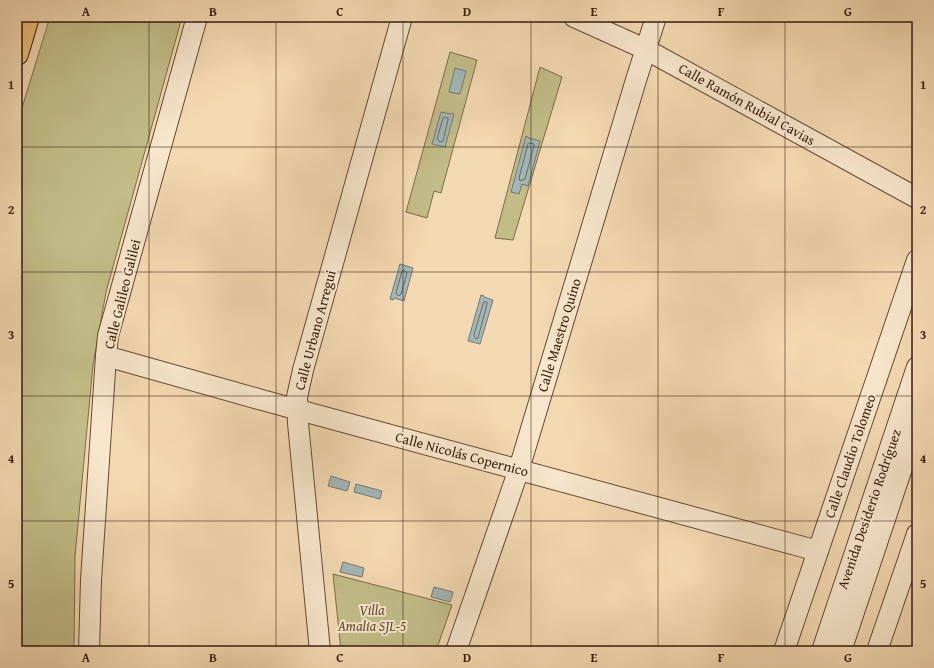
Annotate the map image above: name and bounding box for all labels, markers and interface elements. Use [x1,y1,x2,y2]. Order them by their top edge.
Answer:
text: A [82,2,91,21]
text: B [209,2,217,21]
text: C [336,2,344,21]
text: D [463,2,471,21]
text: E [591,2,598,21]
text: F [718,2,725,21]
text: G [844,2,852,21]
street label: Calle Ramón Rubial Cavias [675,58,819,150]
text: 1 [8,75,14,94]
text: 1 [920,75,926,94]
text: 2 [8,200,15,219]
text: 2 [920,200,927,219]
street label: Calle Galileo Galilei [99,237,145,351]
street label: Calle Urbano Arregui [289,268,341,392]
street label: Calle Maestro Quino [532,276,586,394]
text: 3 [8,325,14,344]
text: 3 [920,325,926,344]
street label: Calle Claudio Tolomeo [819,391,881,521]
street label: Avenida Desiderio Rodríguez [832,426,906,592]
street label: Calle Nicolás Copernico [393,427,531,481]
text: 4 [8,449,15,468]
text: 4 [920,449,927,468]
text: 5 [8,574,15,593]
text: 5 [920,574,927,593]
park label: Villa Amalia SJL-5 [337,600,406,636]
text: A [82,648,91,667]
text: B [209,648,217,667]
text: C [336,648,344,667]
text: D [463,648,471,667]
text: E [591,648,598,667]
text: F [718,648,725,667]
text: G [844,648,852,667]

